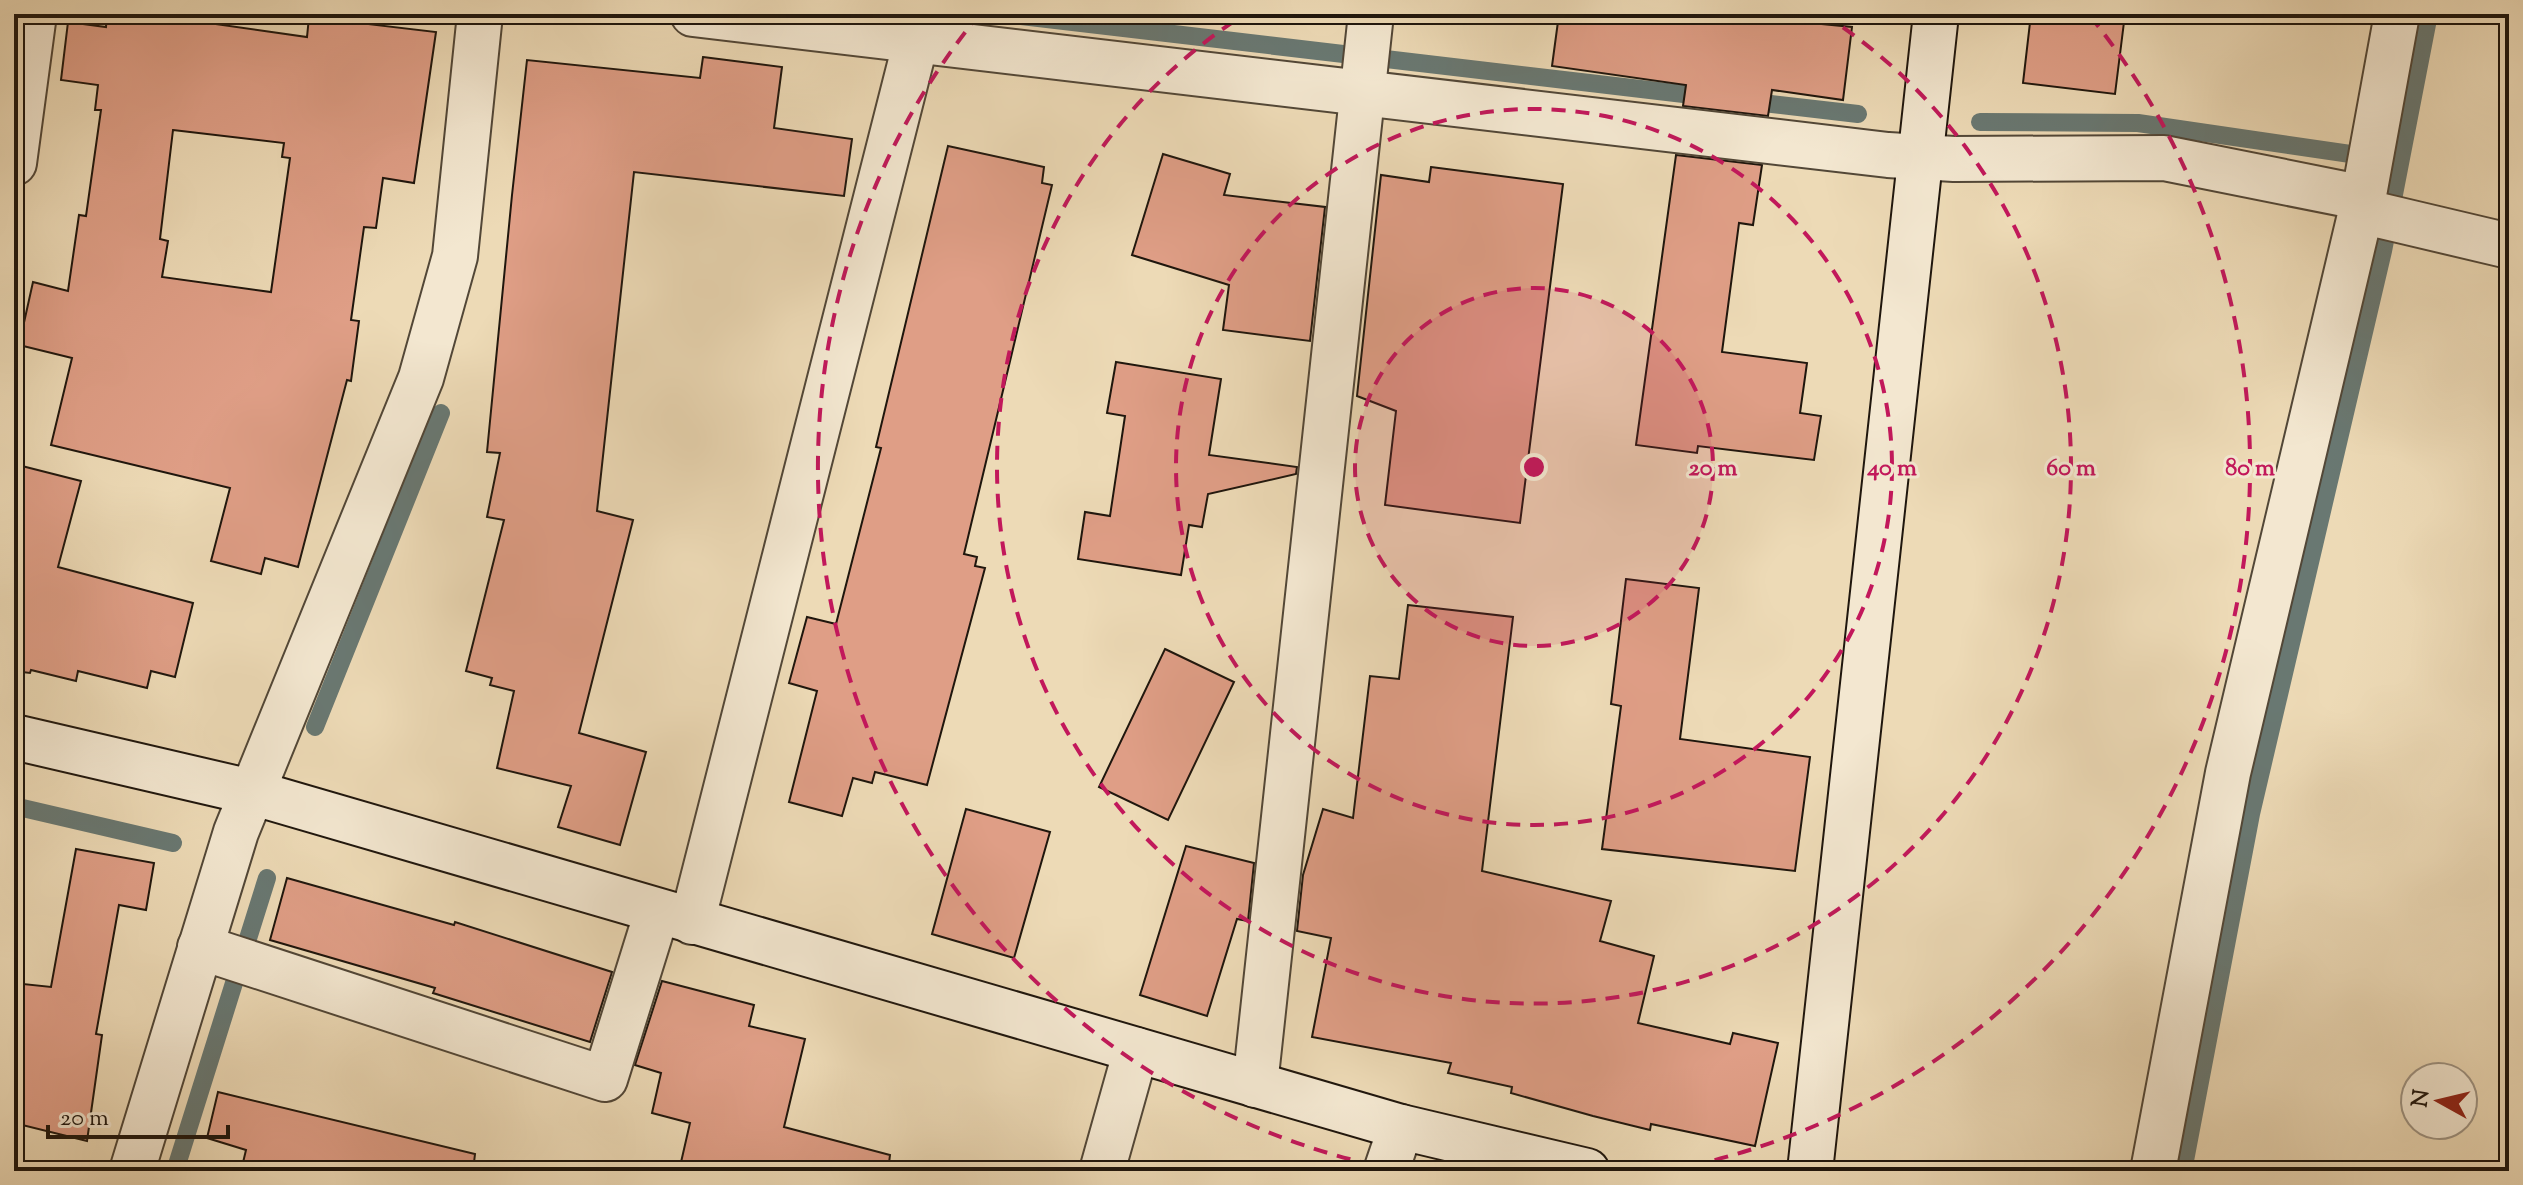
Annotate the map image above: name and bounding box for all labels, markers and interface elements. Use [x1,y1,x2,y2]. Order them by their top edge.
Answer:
text: 20 m [1689,452,1738,486]
text: 40 m [1866,452,1917,486]
text: 60 m [2046,452,2096,486]
text: 80 m [2225,452,2275,486]
centre of rings [1520,453,1548,481]
north arrow [2399,1061,2479,1141]
text: N [2405,1087,2439,1110]
scale bar [48,1089,228,1139]
text: 20 m [60,1102,109,1136]

